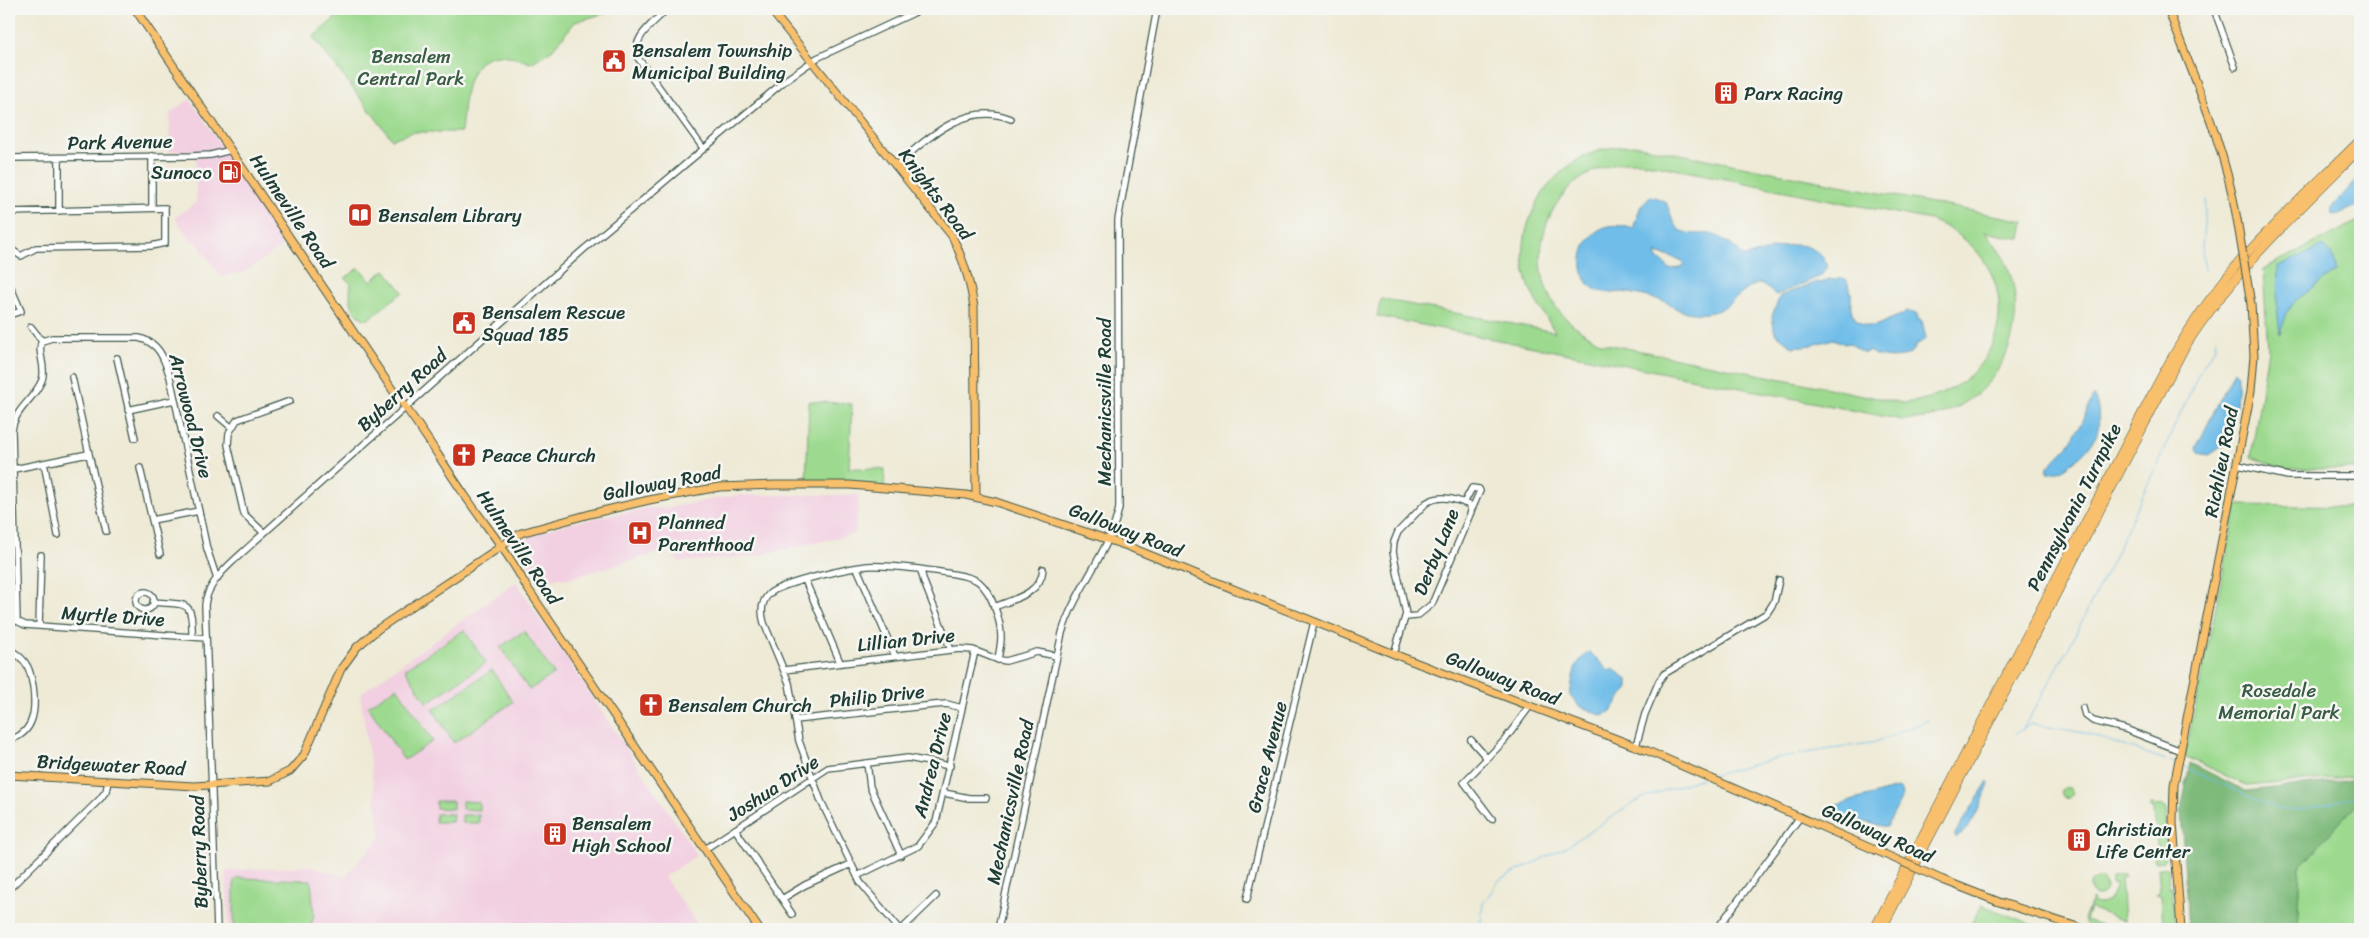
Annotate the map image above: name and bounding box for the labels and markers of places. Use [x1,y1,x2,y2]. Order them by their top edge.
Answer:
place label: Bensalem Township Municipal Building [632,34,792,89]
public building icon: Bensalem Township Municipal Building [601,48,627,74]
place label: Parx Racing [1744,77,1844,110]
building icon: Parx Racing [1713,80,1739,106]
place label: Sunoco [151,156,212,189]
fuel station icon: Sunoco [217,159,243,185]
place label: Bensalem Library [378,199,522,232]
library icon: Bensalem Library [347,202,373,228]
place label: Bensalem Rescue Squad 185 [482,296,625,351]
public building icon: Bensalem Rescue Squad 185 [451,310,477,336]
place label: Peace Church [482,439,596,472]
church icon: Peace Church [451,442,477,468]
place label: Planned Parenthood [658,506,755,561]
hospital icon: Planned Parenthood [627,520,653,546]
place label: Bensalem Church [668,689,812,722]
church icon: Bensalem Church [638,692,664,718]
place label: Bensalem High School [572,807,672,862]
place label: Christian Life Center [2096,813,2191,868]
building icon: Bensalem High School [542,821,568,847]
building icon: Christian Life Center [2066,827,2092,853]

